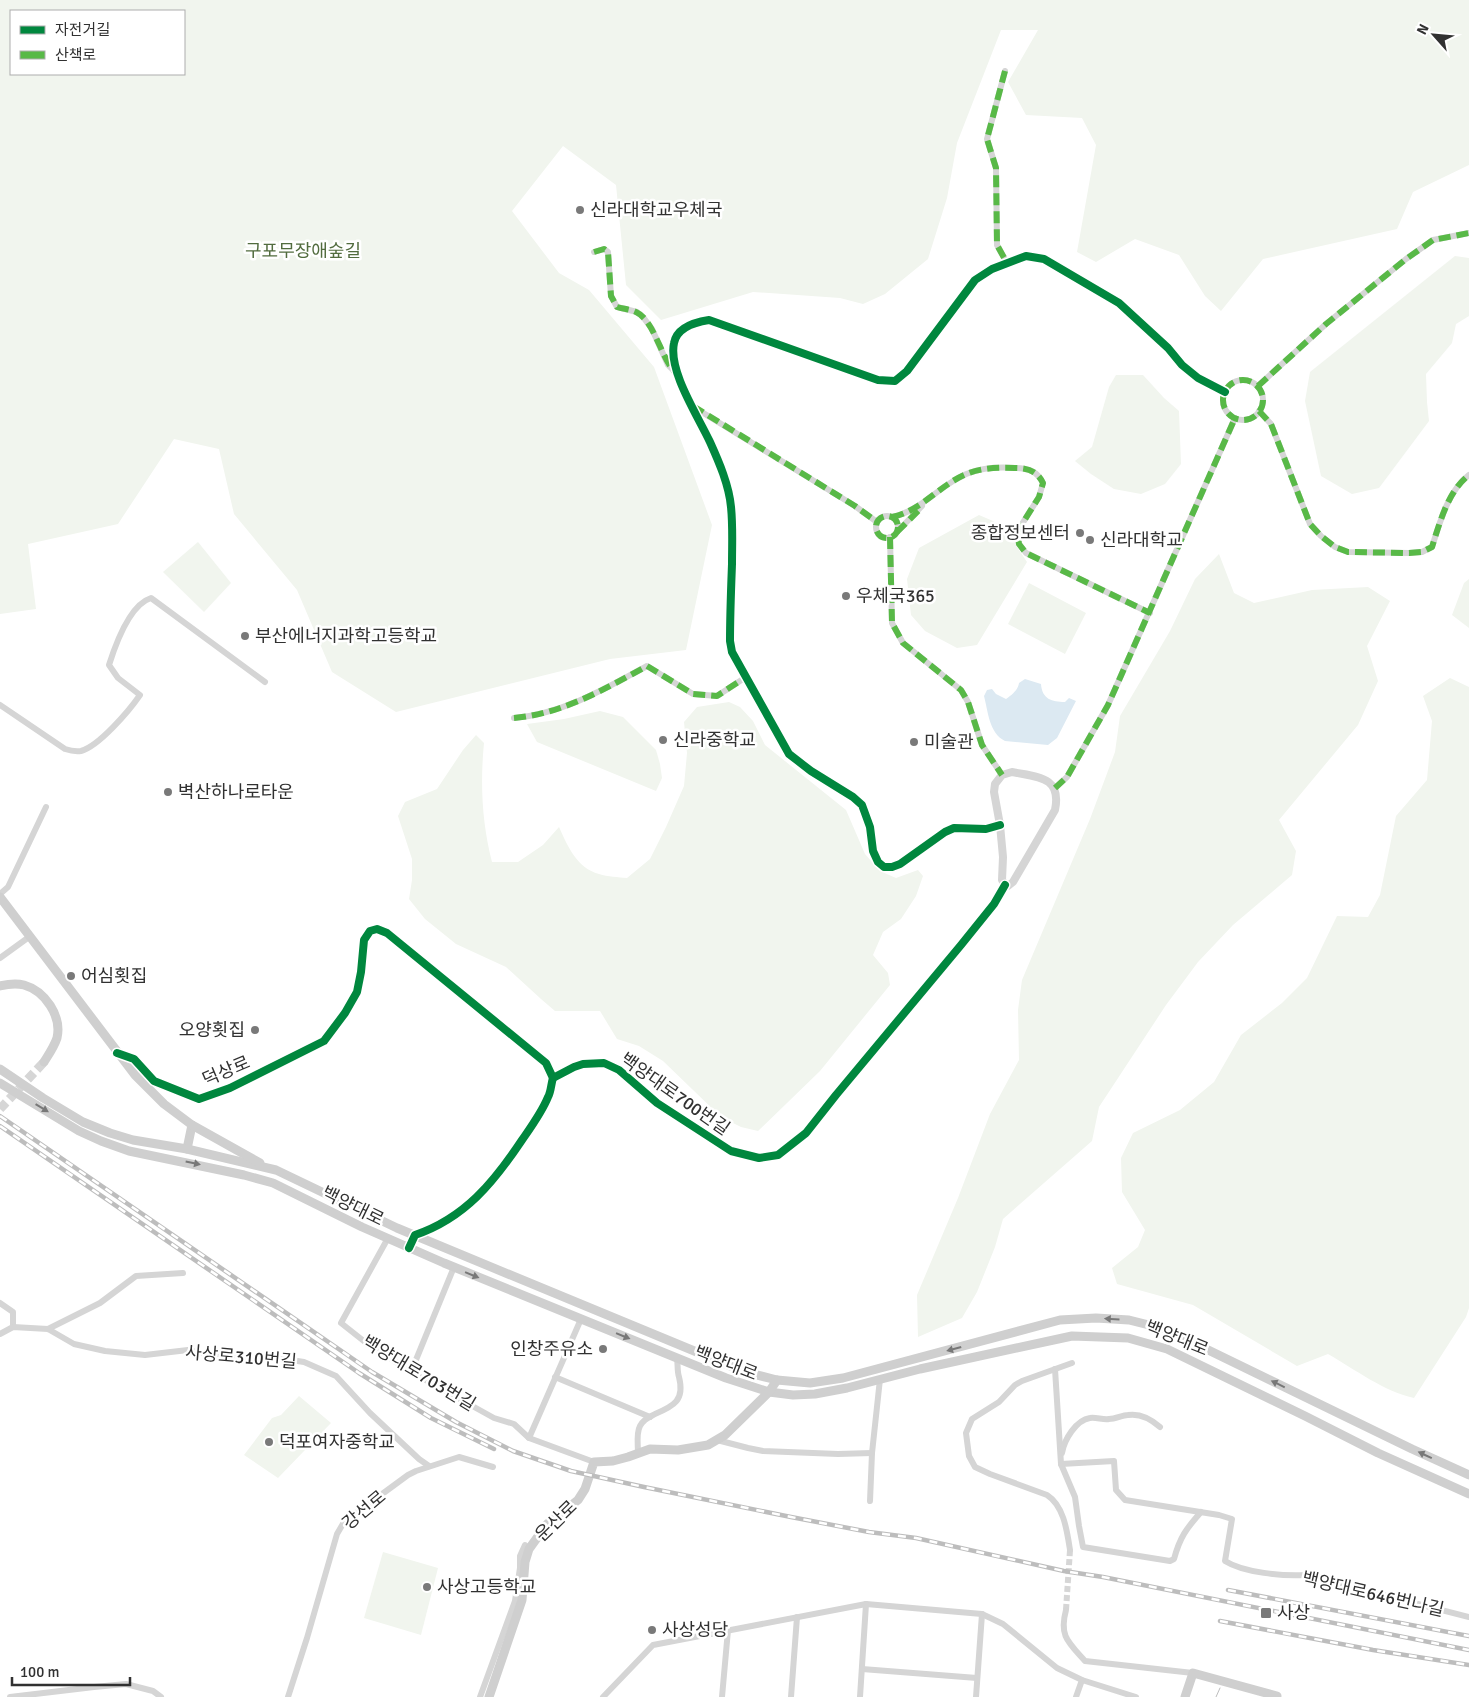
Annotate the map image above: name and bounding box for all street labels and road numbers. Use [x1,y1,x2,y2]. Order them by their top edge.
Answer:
street label: 백양대로700번길 [616,1048,734,1140]
street label: 덕상로 [199,1051,253,1091]
street label: 백양대로 [318,1182,388,1230]
street label: 백양대로 [1142,1315,1212,1361]
street label: 백양대로703번길 [358,1330,480,1416]
street label: 사상로310번길 [184,1341,298,1373]
street label: 백양대로 [691,1341,761,1385]
street label: 강선로 [338,1486,390,1534]
street label: 운산로 [530,1496,582,1546]
street label: 백양대로646번나길 [1300,1567,1446,1621]

